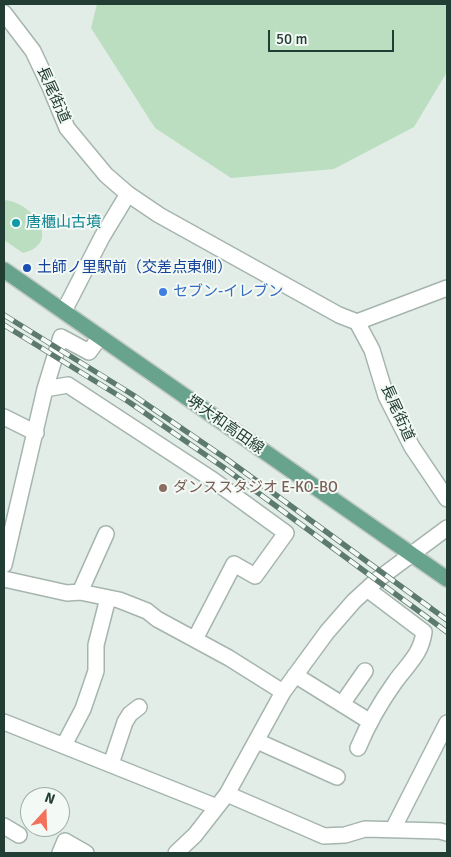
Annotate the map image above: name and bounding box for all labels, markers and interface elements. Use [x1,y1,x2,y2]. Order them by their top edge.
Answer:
scale bar [271,20,397,52]
text: 50 m [276,30,307,48]
street label: 長尾街道 [33,64,73,126]
place label: 唐櫃山古墳 [26,214,101,232]
marker: 唐櫃山古墳 [10,217,22,229]
place label: 土師ノ里駅前（交差点東側） [37,259,232,277]
marker: 土師ノ里駅前（交差点東側） [21,262,33,274]
place label: セブン-イレブン [173,283,283,301]
marker: セブン-イレブン [157,286,169,298]
street label: 長尾街道 [377,382,417,444]
street label: 堺大和高田線 [183,392,267,458]
place label: ダンススタジオ E-KO-BO [173,479,338,497]
marker: ダンススタジオ E-KO-BO [157,482,169,494]
north arrow [20,787,70,837]
text: N [42,789,57,808]

